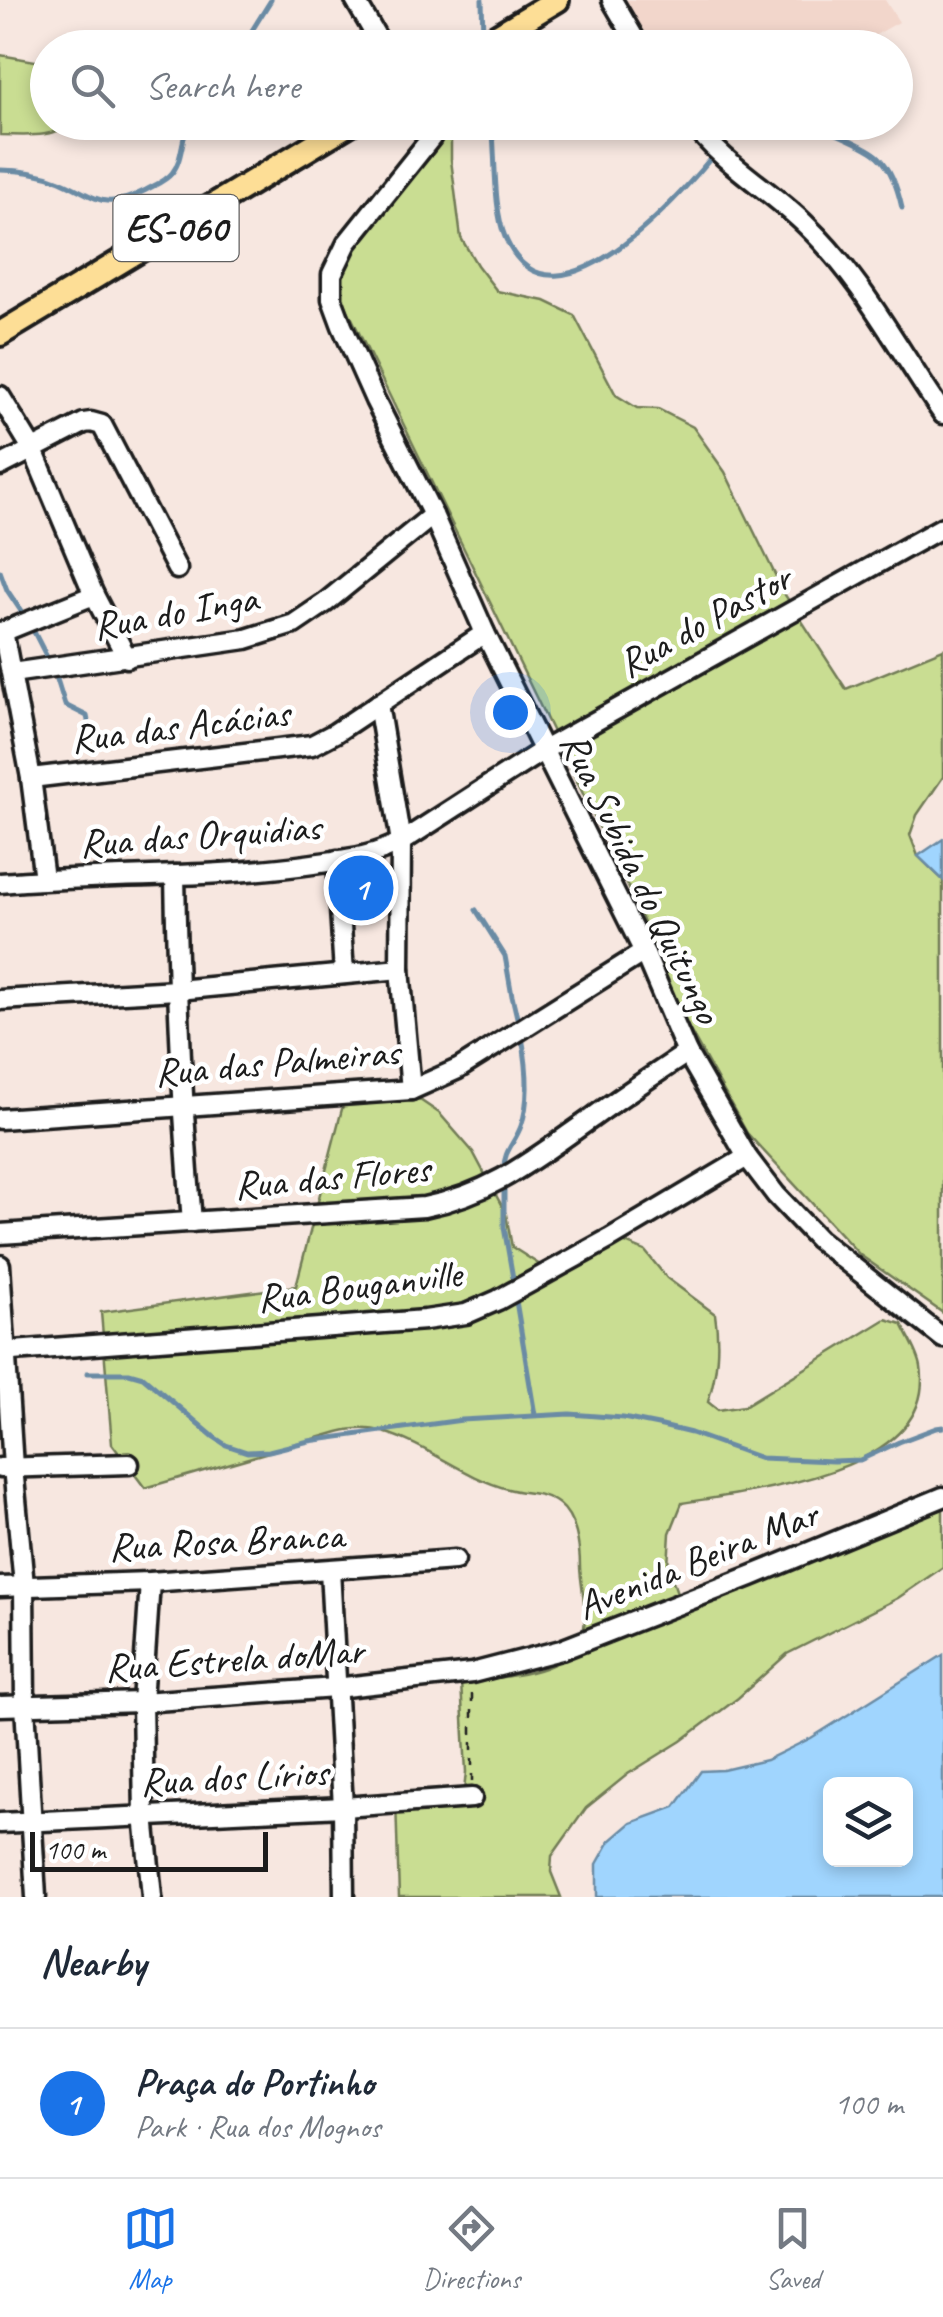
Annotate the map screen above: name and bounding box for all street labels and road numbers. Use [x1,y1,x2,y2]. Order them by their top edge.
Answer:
road number: ES-060 [114,195,238,261]
street label: Rua do Pastor [609,551,803,689]
street label: Rua do Inga [89,573,264,651]
street label: Rua das Acácias [68,687,296,764]
street label: Rua Subida do Quitungo [549,724,734,1033]
street label: Rua das Orquidias [78,801,326,868]
street label: Rua das Palmeiras [152,1026,405,1098]
street label: Rua das Flores [232,1143,435,1210]
street label: Rua Bouganville [254,1248,467,1323]
street label: Avenida Beira Mar [569,1488,828,1631]
street label: Rua Rosa Branca [107,1510,348,1572]
street label: Rua Estrela doMar [103,1625,369,1693]
street label: Rua dos Lírios [139,1747,333,1807]

